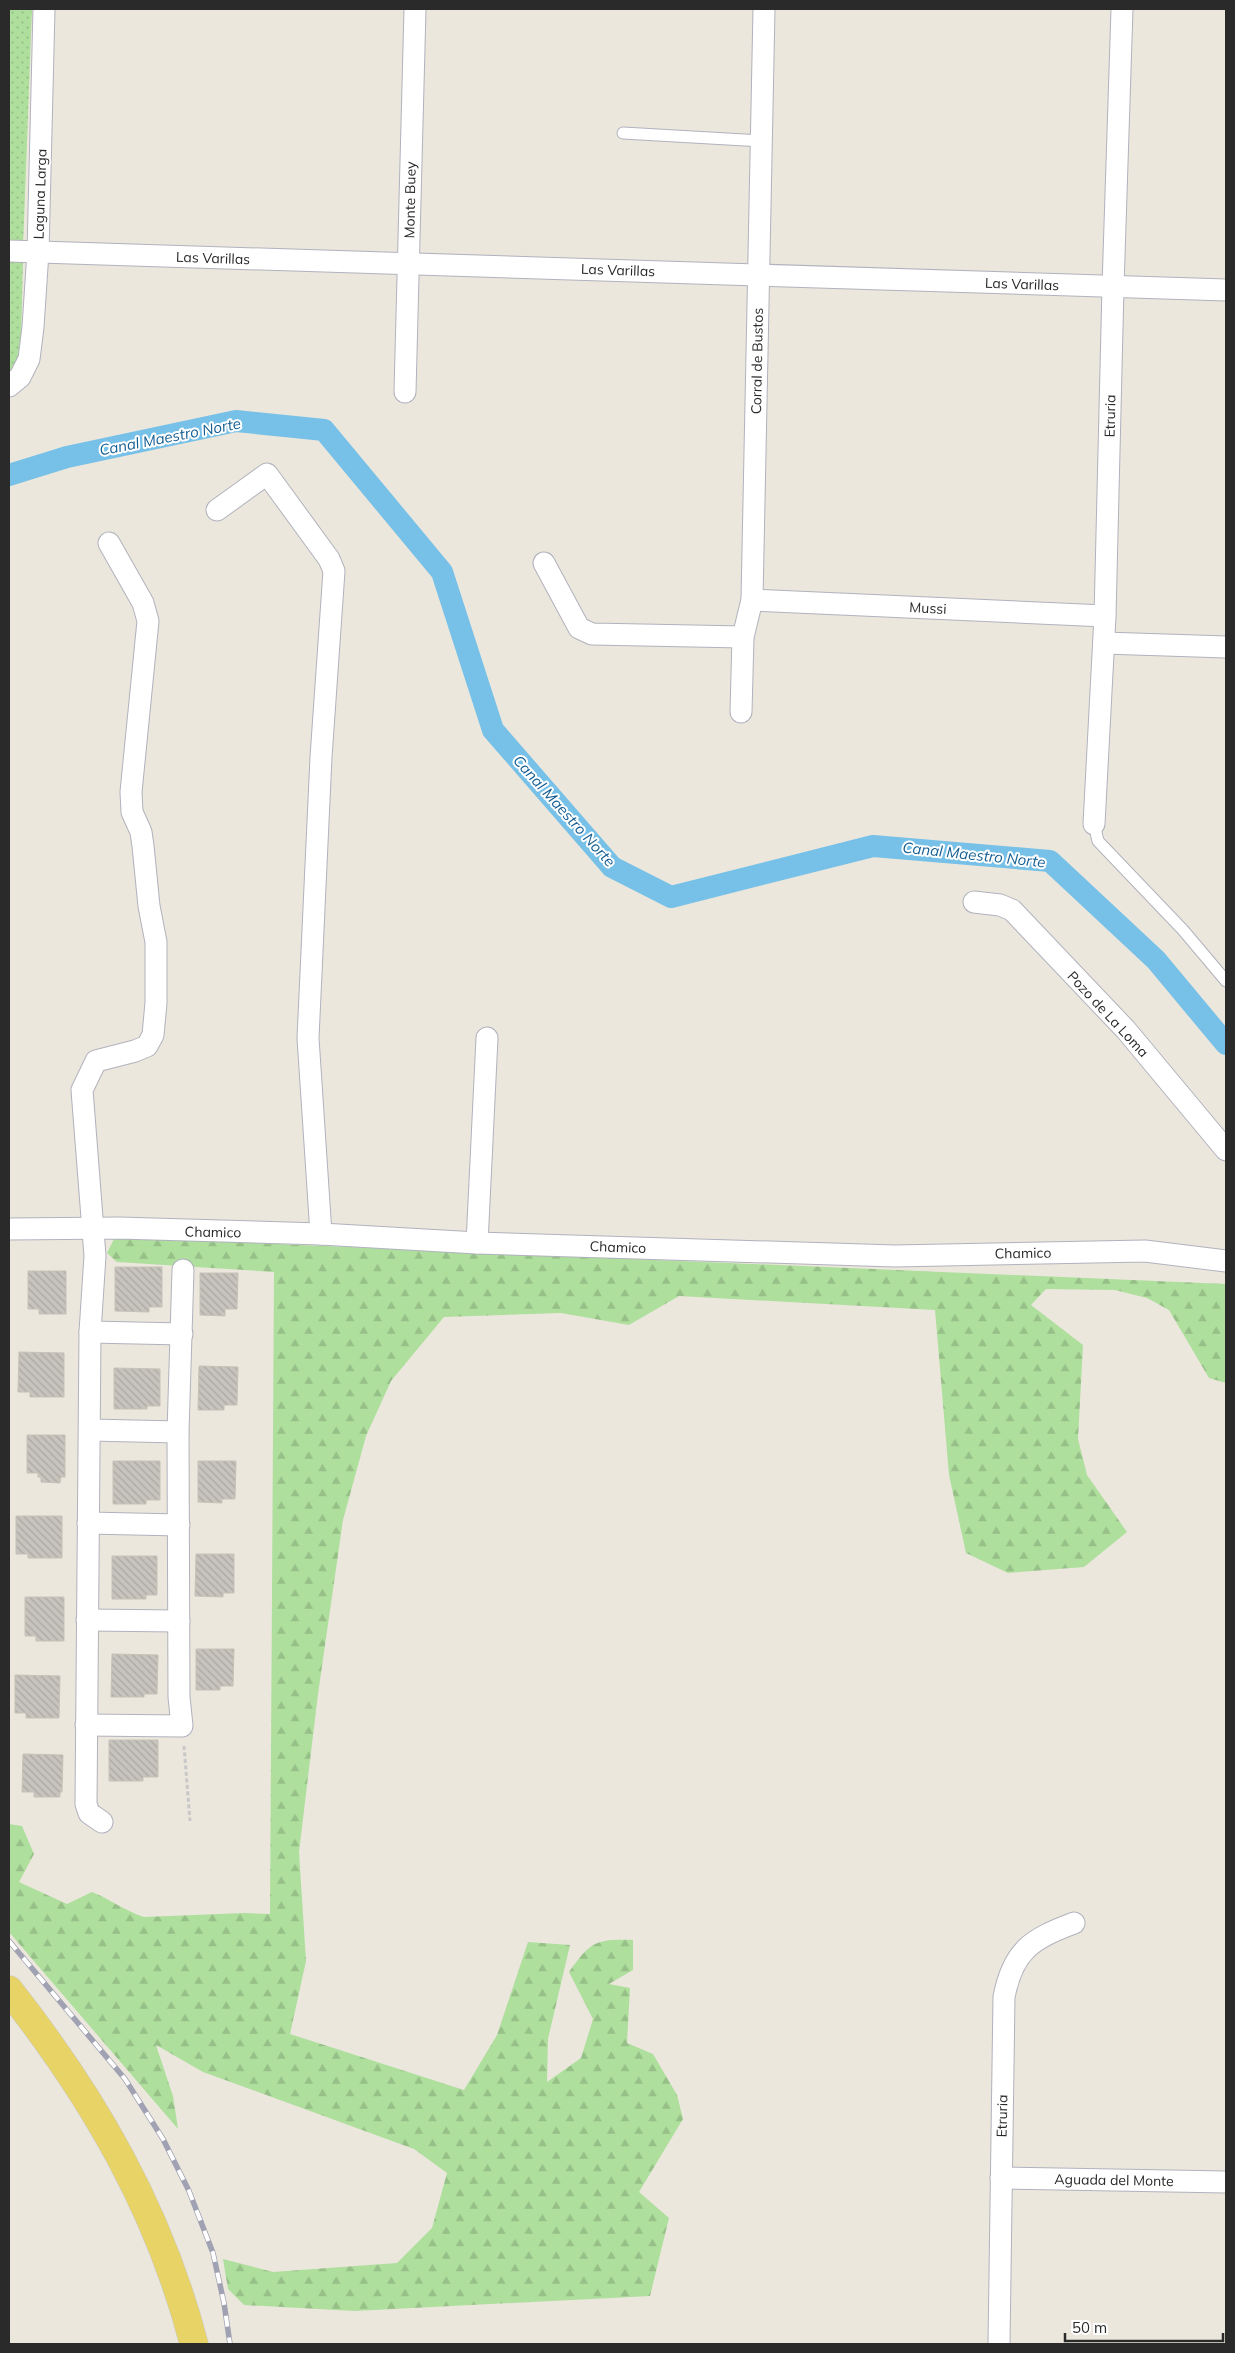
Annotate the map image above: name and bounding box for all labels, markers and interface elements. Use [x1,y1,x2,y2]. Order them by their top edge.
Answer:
street label: Laguna Larga [29,148,51,240]
street label: Monte Buey [400,161,420,239]
street label: Las Varillas [175,248,251,268]
street label: Las Varillas [580,260,656,280]
street label: Las Varillas [984,274,1060,294]
street label: Corral de Bustos [747,308,767,414]
street label: Etruria [1101,394,1119,438]
water label: Canal Maestro Norte [98,413,242,460]
street label: Mussi [909,598,947,618]
water label: Canal Maestro Norte [509,751,620,870]
water label: Canal Maestro Norte [902,838,1047,871]
street label: Pozo de La Loma [1064,967,1152,1061]
street label: Chamico [185,1223,241,1241]
street label: Chamico [589,1237,647,1257]
street label: Chamico [995,1244,1051,1262]
street label: Etruria [993,2094,1011,2138]
street label: Aguada del Monte [1054,2170,1174,2190]
scale bar [1065,2310,1222,2342]
text: 50 m [1072,2318,1107,2337]

